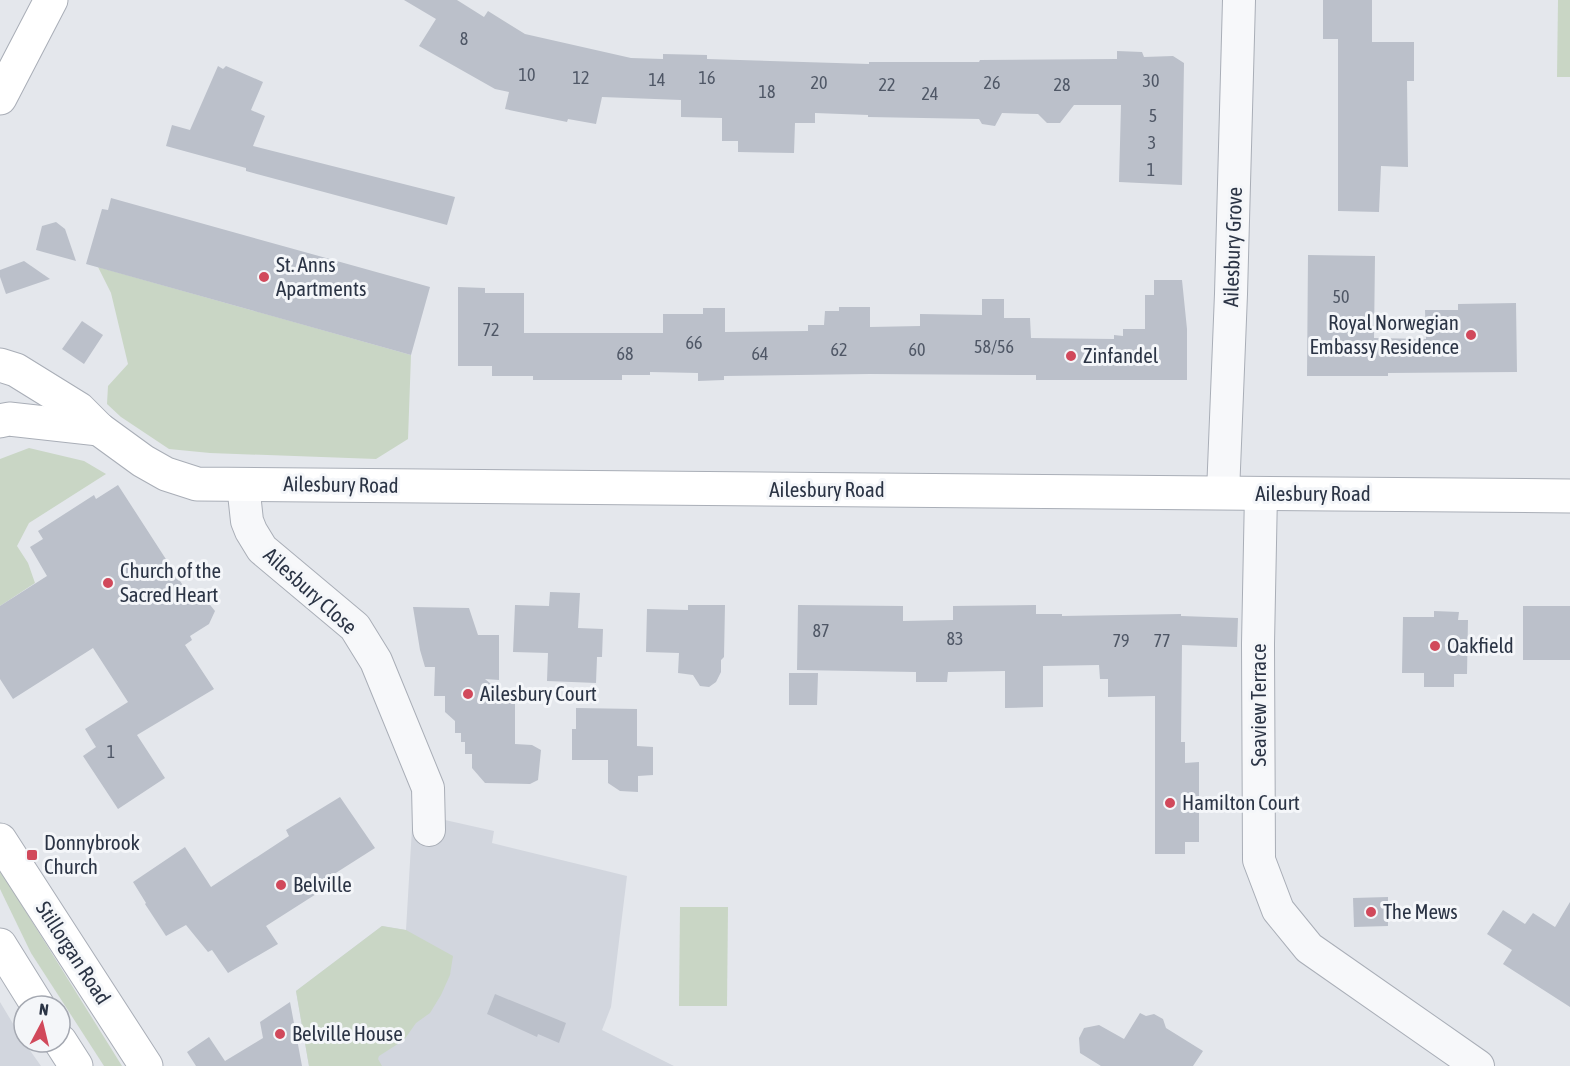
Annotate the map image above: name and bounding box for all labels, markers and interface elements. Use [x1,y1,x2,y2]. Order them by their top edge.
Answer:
house number: 8 [460,28,468,49]
house number: 10 [519,64,535,85]
house number: 12 [573,67,589,88]
house number: 16 [699,67,715,88]
house number: 14 [649,69,665,90]
house number: 30 [1143,70,1159,91]
house number: 20 [811,72,827,93]
house number: 26 [984,72,1000,93]
house number: 22 [879,74,895,95]
house number: 28 [1054,74,1070,95]
house number: 18 [759,81,775,102]
house number: 24 [922,83,938,104]
house number: 5 [1149,105,1157,126]
house number: 3 [1148,132,1156,153]
house number: 1 [1147,159,1155,180]
street label: Ailesbury Grove [1218,186,1246,307]
place label: St. Anns Apartments [276,252,366,300]
marker: St. Anns Apartments [257,270,271,284]
house number: 50 [1333,286,1349,307]
place label: Royal Norwegian Embassy Residence [1310,310,1459,358]
house number: 72 [483,319,499,340]
marker: Royal Norwegian Embassy Residence [1464,328,1478,342]
house number: 66 [686,332,702,353]
house number: 58/56 [974,336,1014,357]
house number: 62 [831,339,847,360]
house number: 60 [909,339,925,360]
house number: 68 [617,343,633,364]
house number: 64 [752,343,768,364]
place label: Zinfandel [1083,343,1159,367]
marker: Zinfandel [1064,349,1078,363]
street label: Ailesbury Road [283,471,399,497]
street label: Ailesbury Road [769,477,885,501]
street label: Ailesbury Road [1255,481,1371,505]
street label: Ailesbury Close [259,542,362,638]
place label: Church of the Sacred Heart [120,558,221,606]
marker: Church of the Sacred Heart [101,576,115,590]
house number: 87 [813,620,829,641]
house number: 83 [947,628,963,649]
house number: 79 [1113,630,1129,651]
house number: 77 [1154,630,1170,651]
place label: Oakfield [1447,633,1514,657]
marker: Oakfield [1428,639,1442,653]
street label: Seaview Terrace [1246,644,1270,766]
place label: Ailesbury Court [480,681,597,705]
marker: Ailesbury Court [461,687,475,701]
house number: 1 [107,741,115,762]
place label: Hamilton Court [1182,790,1300,814]
marker: Hamilton Court [1163,796,1177,810]
place label: Donnybrook Church [44,830,140,878]
marker: Donnybrook Church [25,848,39,862]
place label: Belville [293,872,352,896]
marker: Belville [274,878,288,892]
street label: Stillorgan Road [32,897,116,1008]
place label: The Mews [1383,899,1458,923]
marker: The Mews [1364,905,1378,919]
north arrow [12,994,72,1054]
text: N [38,1000,50,1019]
place label: Belville House [292,1021,403,1045]
marker: Belville House [273,1027,287,1041]

